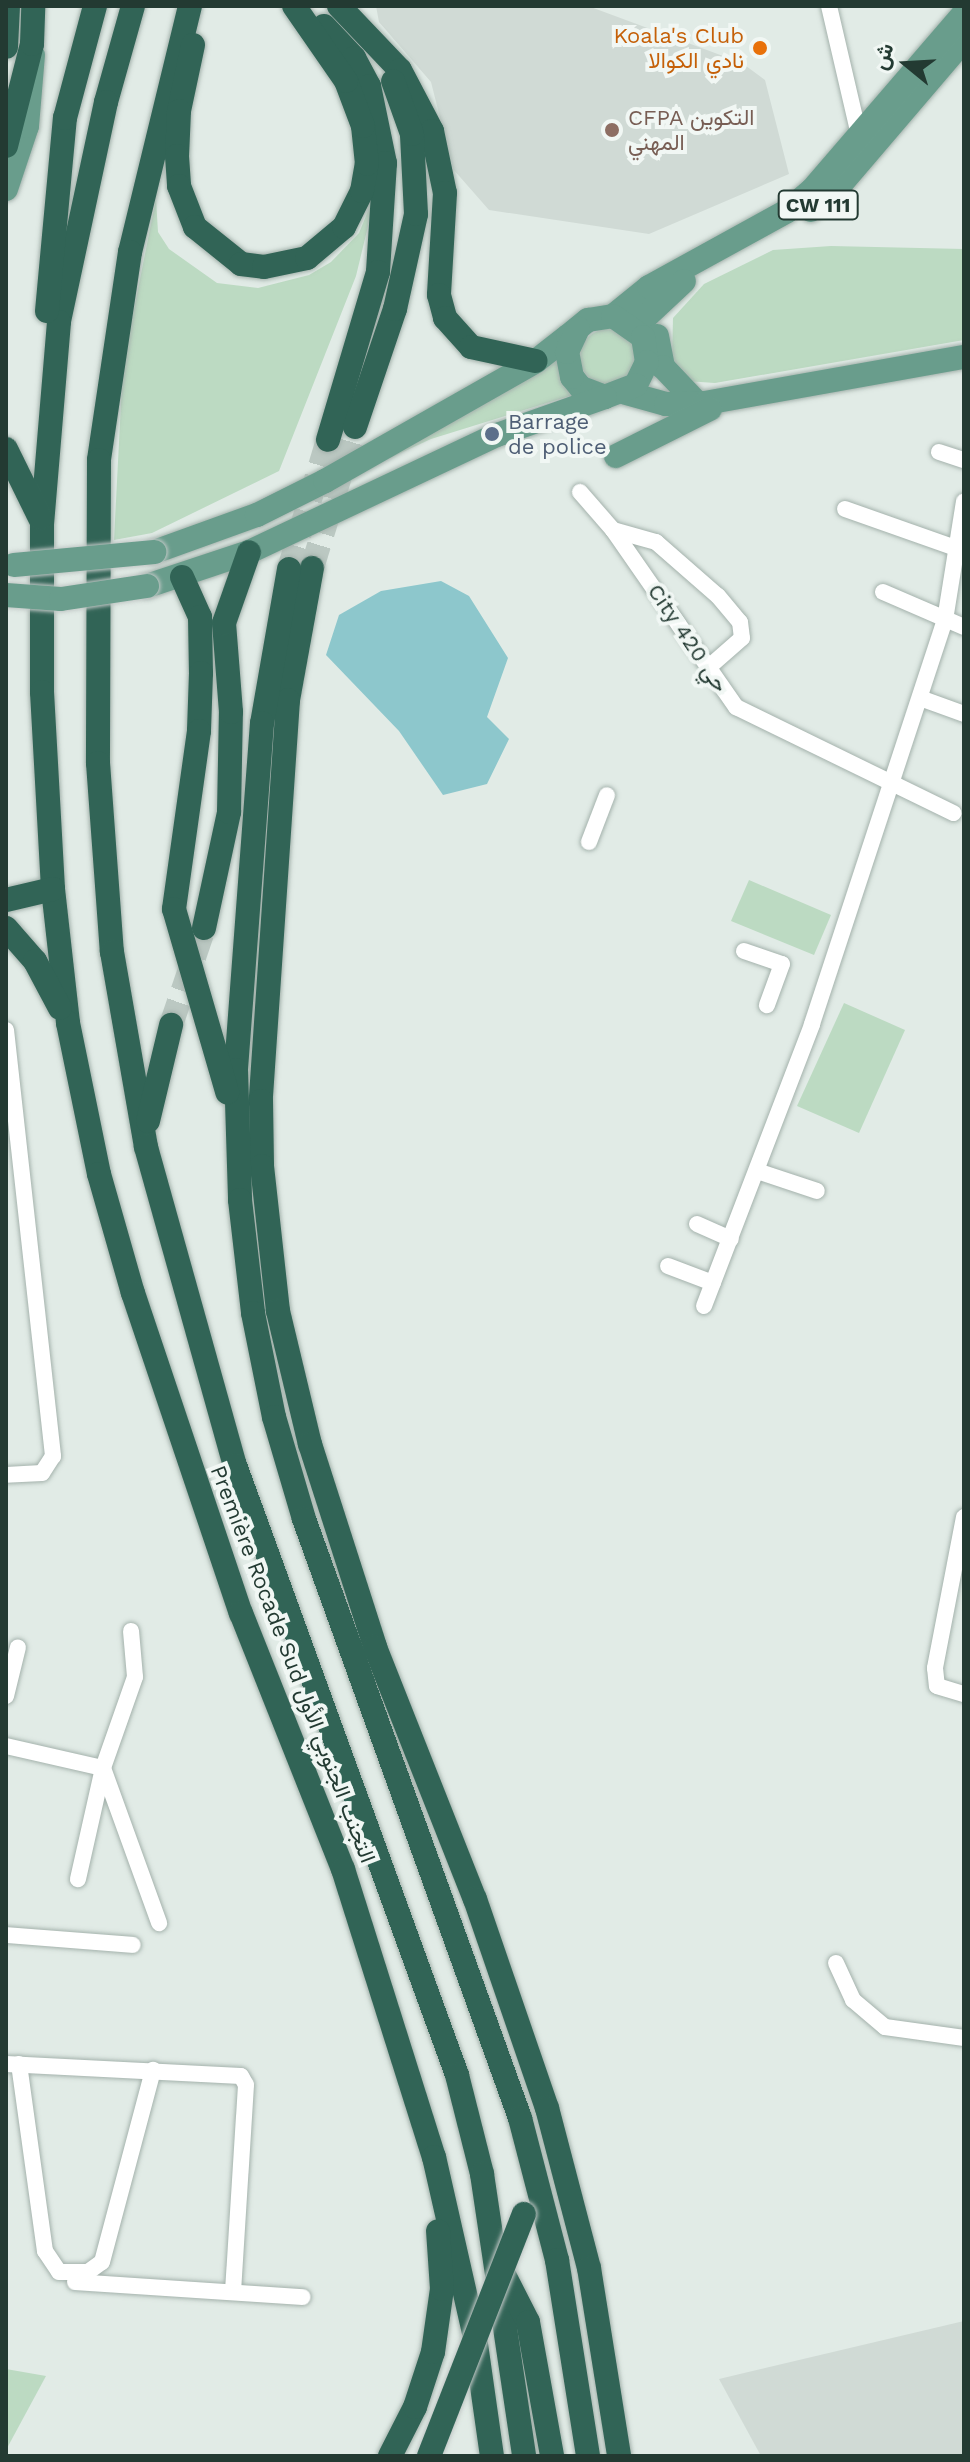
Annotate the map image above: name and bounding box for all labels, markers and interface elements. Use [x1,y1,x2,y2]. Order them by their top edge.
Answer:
place label: Koala's Club نادي الكوالا [614,22,744,74]
north arrow [866,24,946,104]
marker: Koala's Club نادي الكوالا [751,39,769,57]
text: ش [867,40,899,73]
place label: CFPA التكوين المهني [628,104,755,156]
marker: CFPA التكوين المهني [603,121,621,139]
road number: CW 111 [776,189,860,221]
place label: Barrage de police [508,408,607,460]
marker: Barrage de police [483,425,501,443]
street label: City 420 حي [642,579,734,697]
street label: Première Rocade Sud التجنب الجنوبي الأول [205,1462,381,1866]

